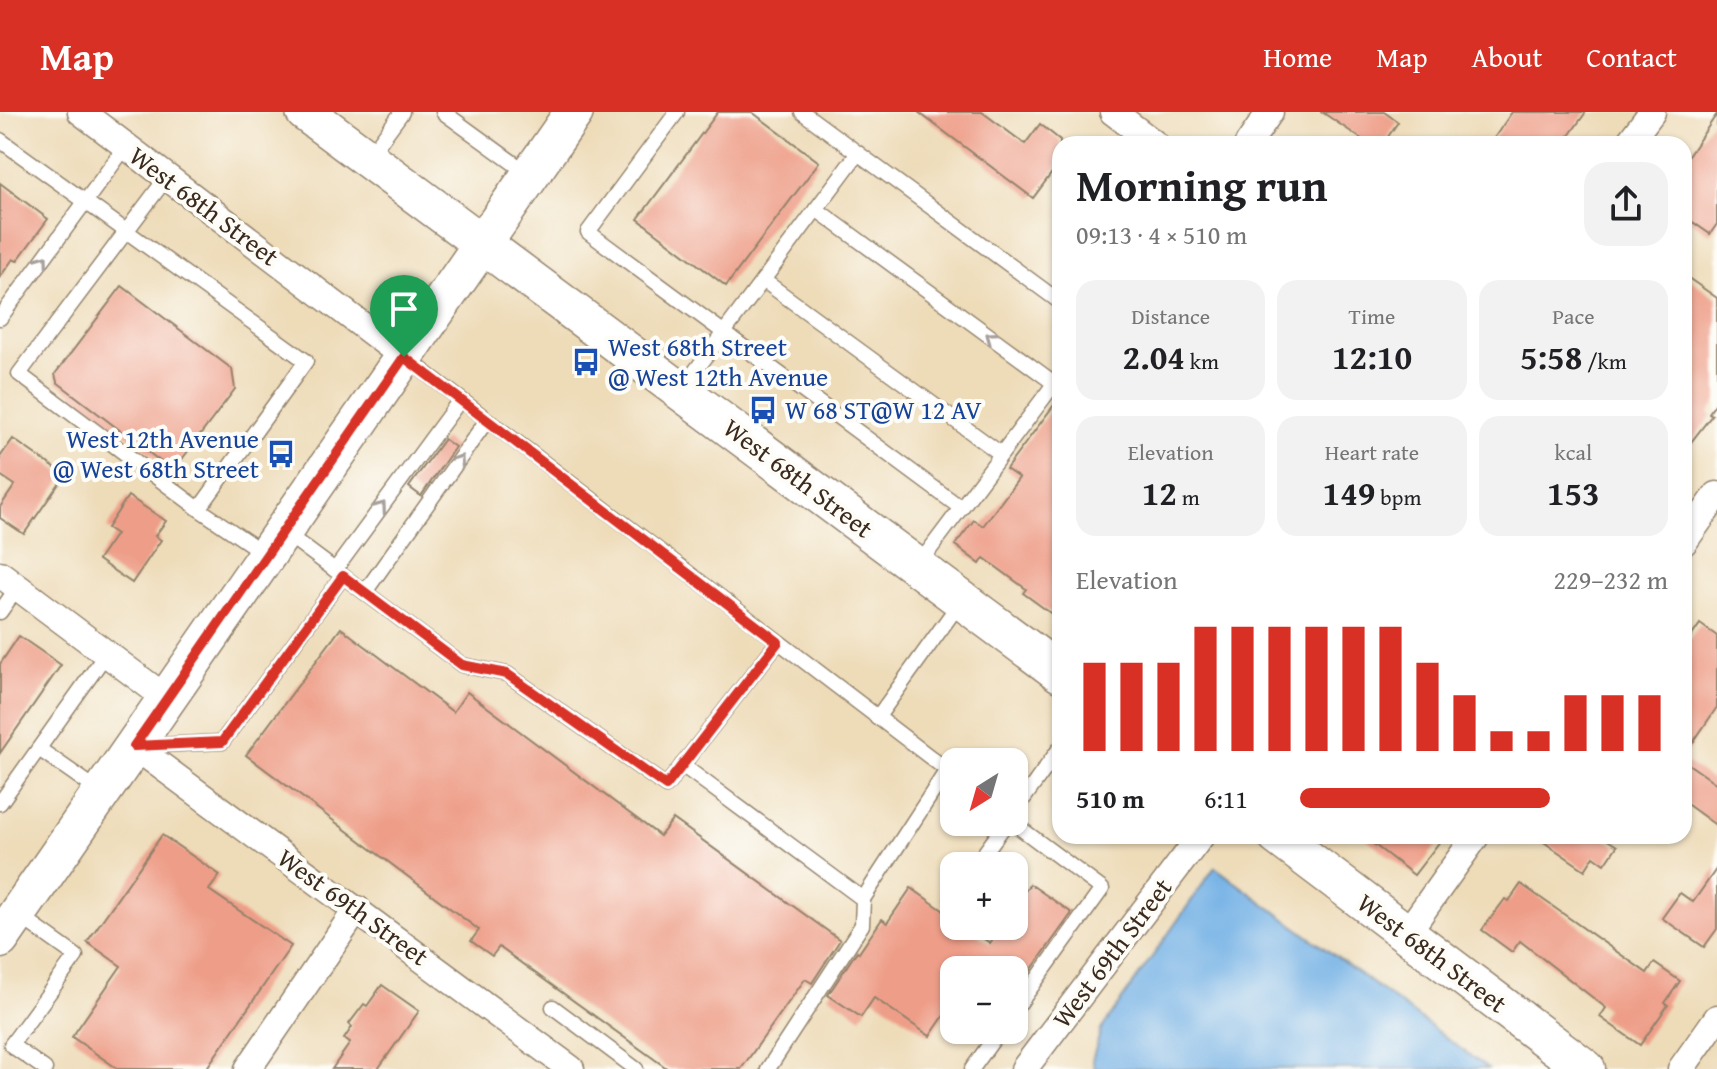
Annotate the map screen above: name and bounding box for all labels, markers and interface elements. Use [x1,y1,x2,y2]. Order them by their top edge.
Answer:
text: Map [40,28,114,84]
text: Home [1263,36,1332,77]
text: Map [1376,36,1428,77]
text: About [1472,36,1542,77]
text: Contact [1586,36,1677,77]
street label: West 68th Street [121,136,287,275]
text: Morning run [1076,153,1327,217]
button: share [1584,162,1668,246]
text: 09:13 · 4 × 510 m [1076,215,1247,254]
one-way arrow [33,254,48,269]
pin [370,275,438,357]
icon: arrive [382,287,426,331]
text: Distance [1131,300,1210,332]
text: Time [1349,300,1395,332]
text: Pace [1552,300,1594,332]
place label: West 68th Street @ West 12th Avenue [608,327,828,396]
one-way arrow [986,332,1000,347]
text: 2.04 [1122,332,1185,381]
text: 12:10 [1332,332,1412,381]
text: 5:58 [1520,332,1582,381]
text: km [1185,345,1219,377]
text: /km [1582,345,1627,377]
bus stop icon: West 68th Street @ West 12th Avenue [571,347,601,377]
place label: W 68 ST@W 12 AV [785,390,982,429]
bus stop icon: W 68 ST@W 12 AV [748,395,778,425]
street label: West 68th Street [715,408,881,547]
place label: West 12th Avenue @ West 68th Street [53,419,259,488]
text: Elevation [1128,436,1214,468]
text: Heart rate [1325,436,1419,468]
text: kcal [1555,436,1592,468]
bus stop icon: West 12th Avenue @ West 68th Street [266,439,296,469]
one-way arrow [449,454,464,469]
text: 12 [1142,468,1177,517]
text: 149 [1323,468,1375,517]
text: 153 [1547,468,1600,517]
text: m [1177,481,1200,513]
text: bpm [1375,481,1421,513]
one-way arrow [372,501,386,516]
text: Elevation [1076,560,1178,599]
text: 229–232 m [1554,560,1668,599]
north arrow [940,748,1028,836]
map controls [940,748,1028,1044]
text: 510 m [1076,779,1144,818]
text: 6:11 [1204,779,1248,818]
street label: West 69th Street [269,838,437,975]
button: + [940,852,1028,940]
street label: West 69th Street [1042,870,1181,1036]
street label: West 68th Street [1349,883,1515,1022]
button: − [940,956,1028,1044]

